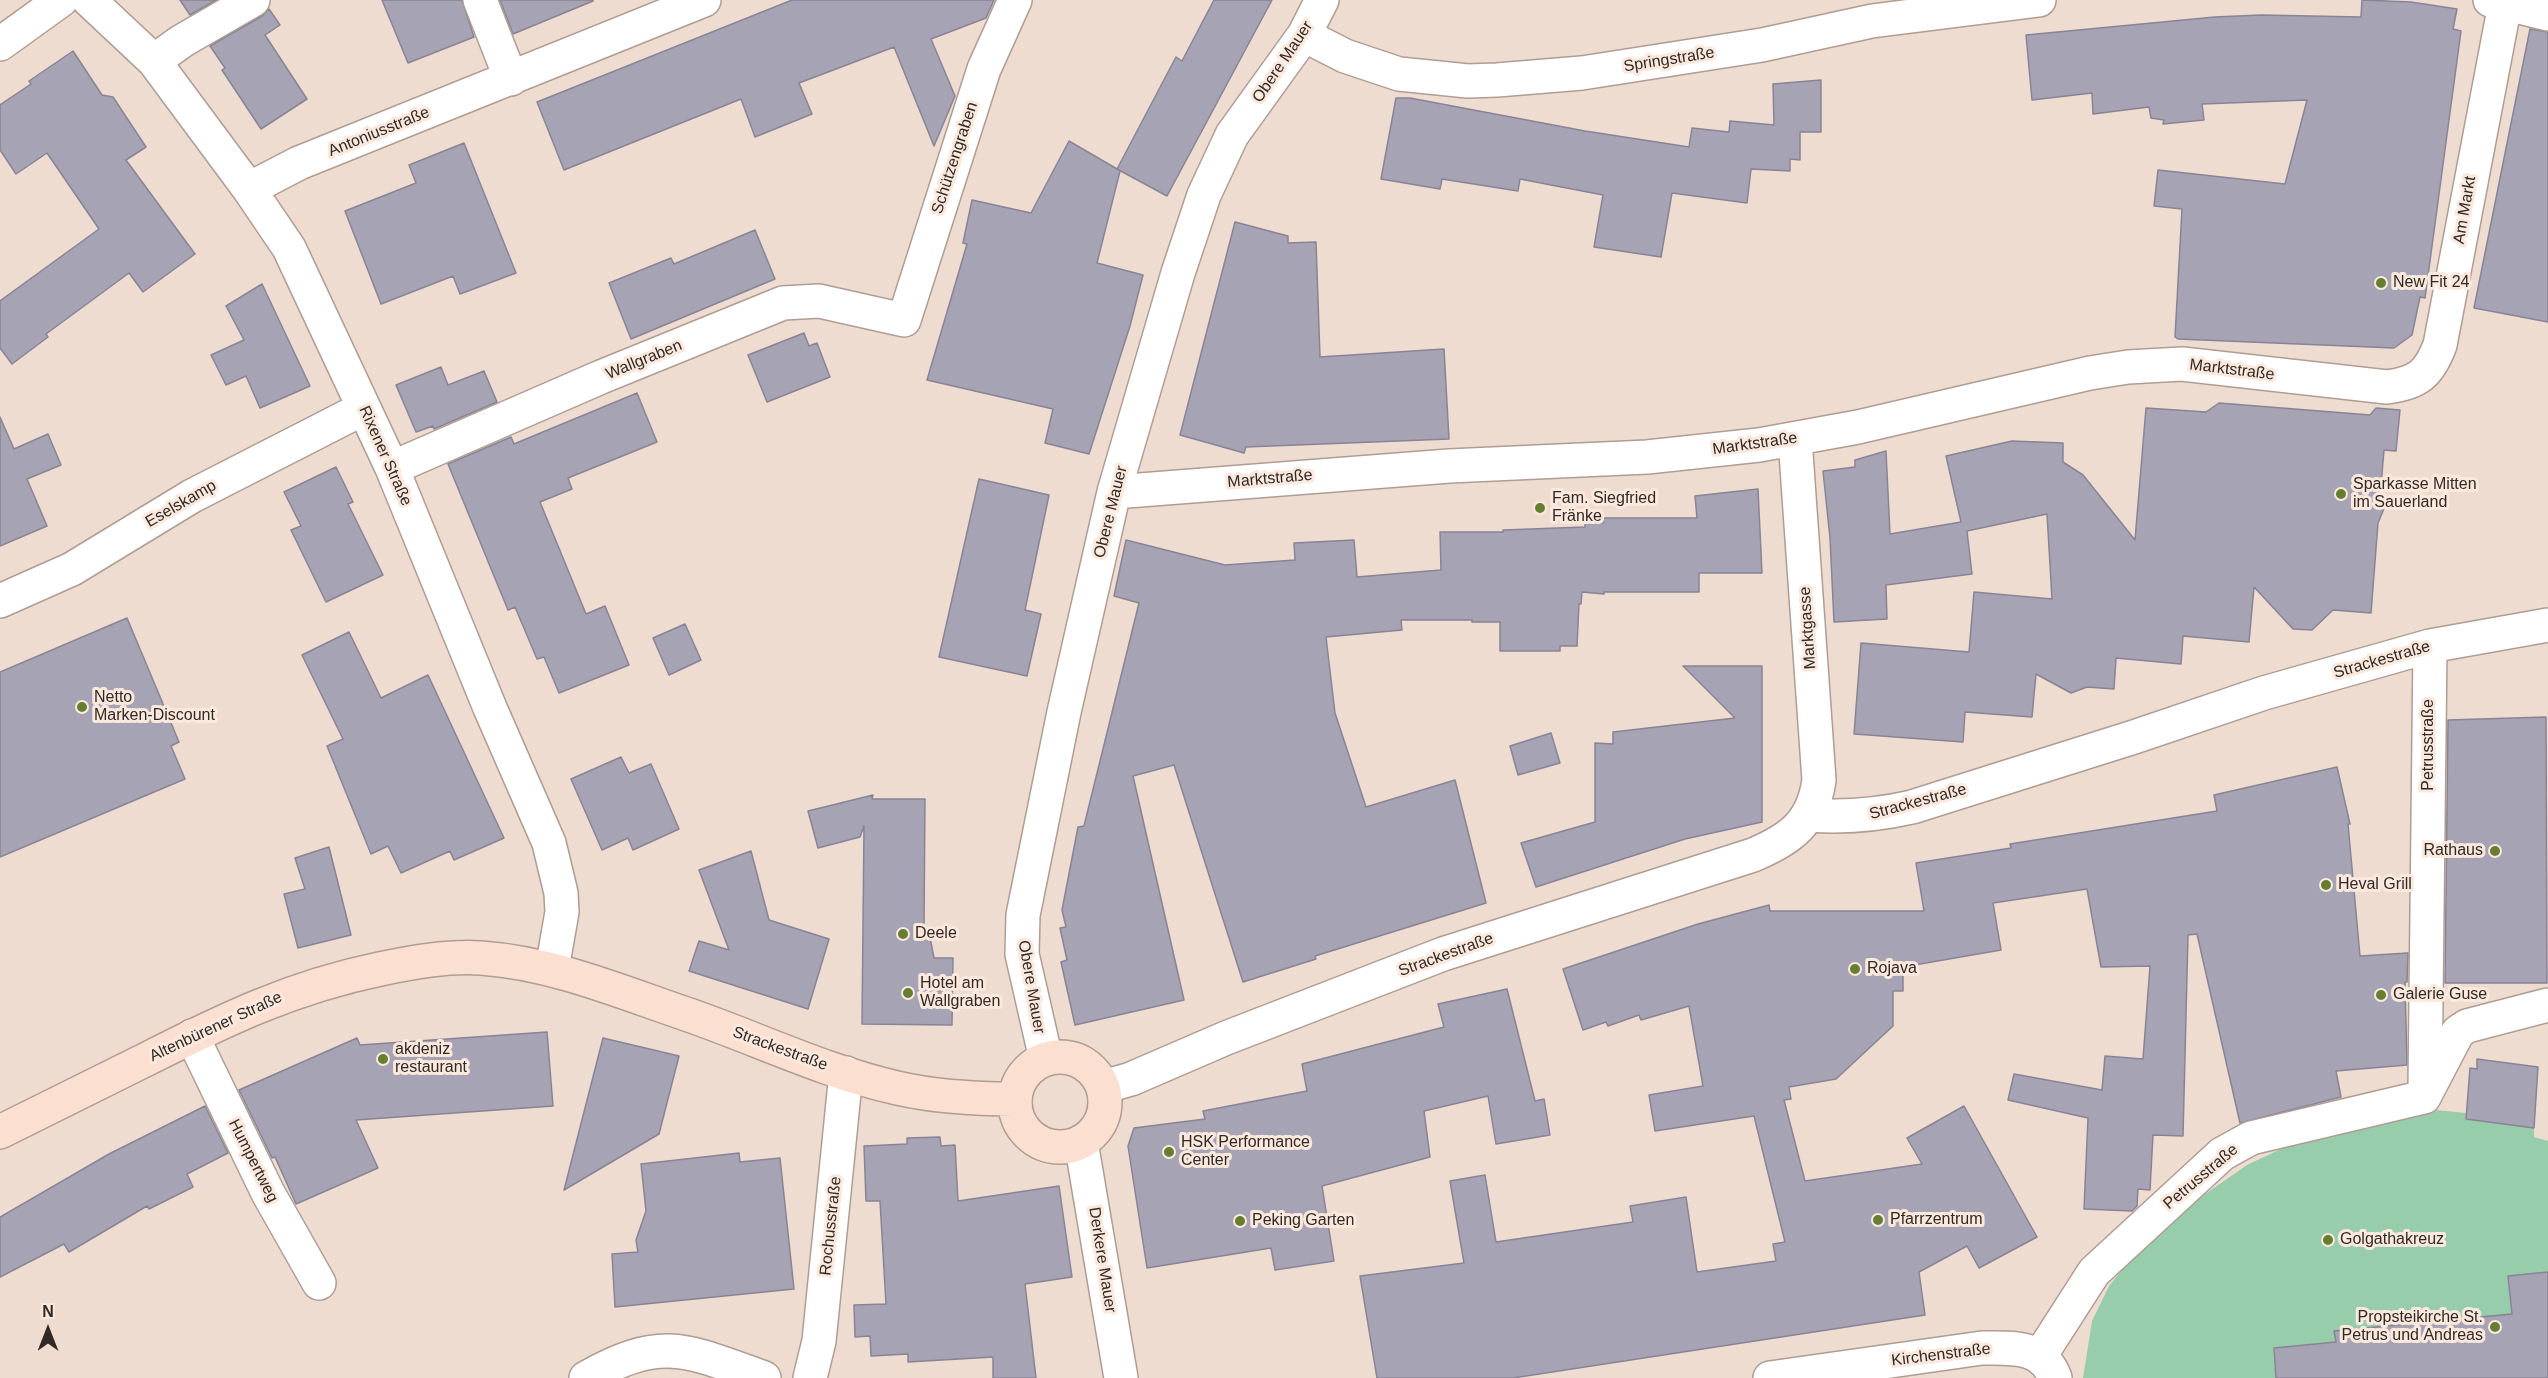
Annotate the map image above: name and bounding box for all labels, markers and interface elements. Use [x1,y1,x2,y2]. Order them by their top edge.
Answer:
street label: Obere Mauer [1249,18,1317,106]
street label: Springstraße [1622,43,1716,77]
street label: Schützengraben [928,100,982,216]
street label: Antoniusstraße [326,103,432,161]
street label: Am Markt [2450,175,2480,245]
place label: New Fit 24 [2393,273,2469,293]
marker: New Fit 24 [2374,276,2388,290]
street label: Wallgraben [603,336,685,384]
street label: Marktstraße [2188,355,2276,385]
street label: Rixener Straße [354,403,416,509]
street label: Marktstraße [1711,429,1799,459]
street label: Obere Mauer [1090,464,1132,560]
street label: Marktstraße [1227,466,1313,492]
place label: Sparkasse Mitten im Sauerland [2353,475,2477,513]
street label: Eselskamp [142,476,220,532]
marker: Sparkasse Mitten im Sauerland [2334,487,2348,501]
place label: Fam. Siegfried Fränke [1552,489,1656,527]
marker: Fam. Siegfried Fränke [1533,501,1547,515]
street label: Marktgasse [1796,586,1820,670]
street label: Strackestraße [2331,637,2433,683]
place label: Netto Marken-Discount [94,688,215,726]
street label: Petrusstraße [2419,699,2439,791]
marker: Netto Marken-Discount [75,700,89,714]
street label: Strackestraße [1867,780,1969,824]
place label: Rathaus [2423,841,2483,861]
marker: Rathaus [2488,844,2502,858]
place label: Heval Grill [2338,875,2412,895]
marker: Heval Grill [2319,878,2333,892]
place label: Deele [915,924,957,944]
marker: Deele [896,927,910,941]
street label: Strackestraße [1396,929,1496,981]
street label: Obere Mauer [1013,939,1049,1035]
place label: Rojava [1867,959,1917,979]
marker: Rojava [1848,962,1862,976]
place label: Hotel am Wallgraben [920,974,1000,1012]
place label: Galerie Guse [2393,985,2487,1005]
marker: Hotel am Wallgraben [901,986,915,1000]
street label: Altenbürener Straße [147,988,285,1066]
marker: Galerie Guse [2374,988,2388,1002]
street label: Strackestraße [730,1023,830,1075]
place label: akdeniz restaurant [395,1040,467,1078]
marker: akdeniz restaurant [376,1052,390,1066]
street label: Humpertweg [224,1116,282,1206]
place label: HSK Performance Center [1181,1133,1310,1171]
street label: Petrusstraße [2160,1140,2242,1214]
marker: HSK Performance Center [1162,1145,1176,1159]
street label: Rochusstraße [816,1175,846,1277]
street label: Derkere Mauer [1084,1206,1120,1314]
place label: Pfarrzentrum [1890,1210,1982,1230]
place label: Peking Garten [1252,1211,1354,1231]
marker: Pfarrzentrum [1871,1213,1885,1227]
marker: Peking Garten [1233,1214,1247,1228]
place label: Golgathakreuz [2340,1230,2444,1250]
marker: Golgathakreuz [2321,1233,2335,1247]
north arrow [18,1300,78,1360]
text: N [42,1303,54,1320]
place label: Propsteikirche St. Petrus und Andreas [2342,1308,2483,1346]
marker: Propsteikirche St. Petrus und Andreas [2488,1320,2502,1334]
street label: Kirchenstraße [1890,1339,1992,1371]

